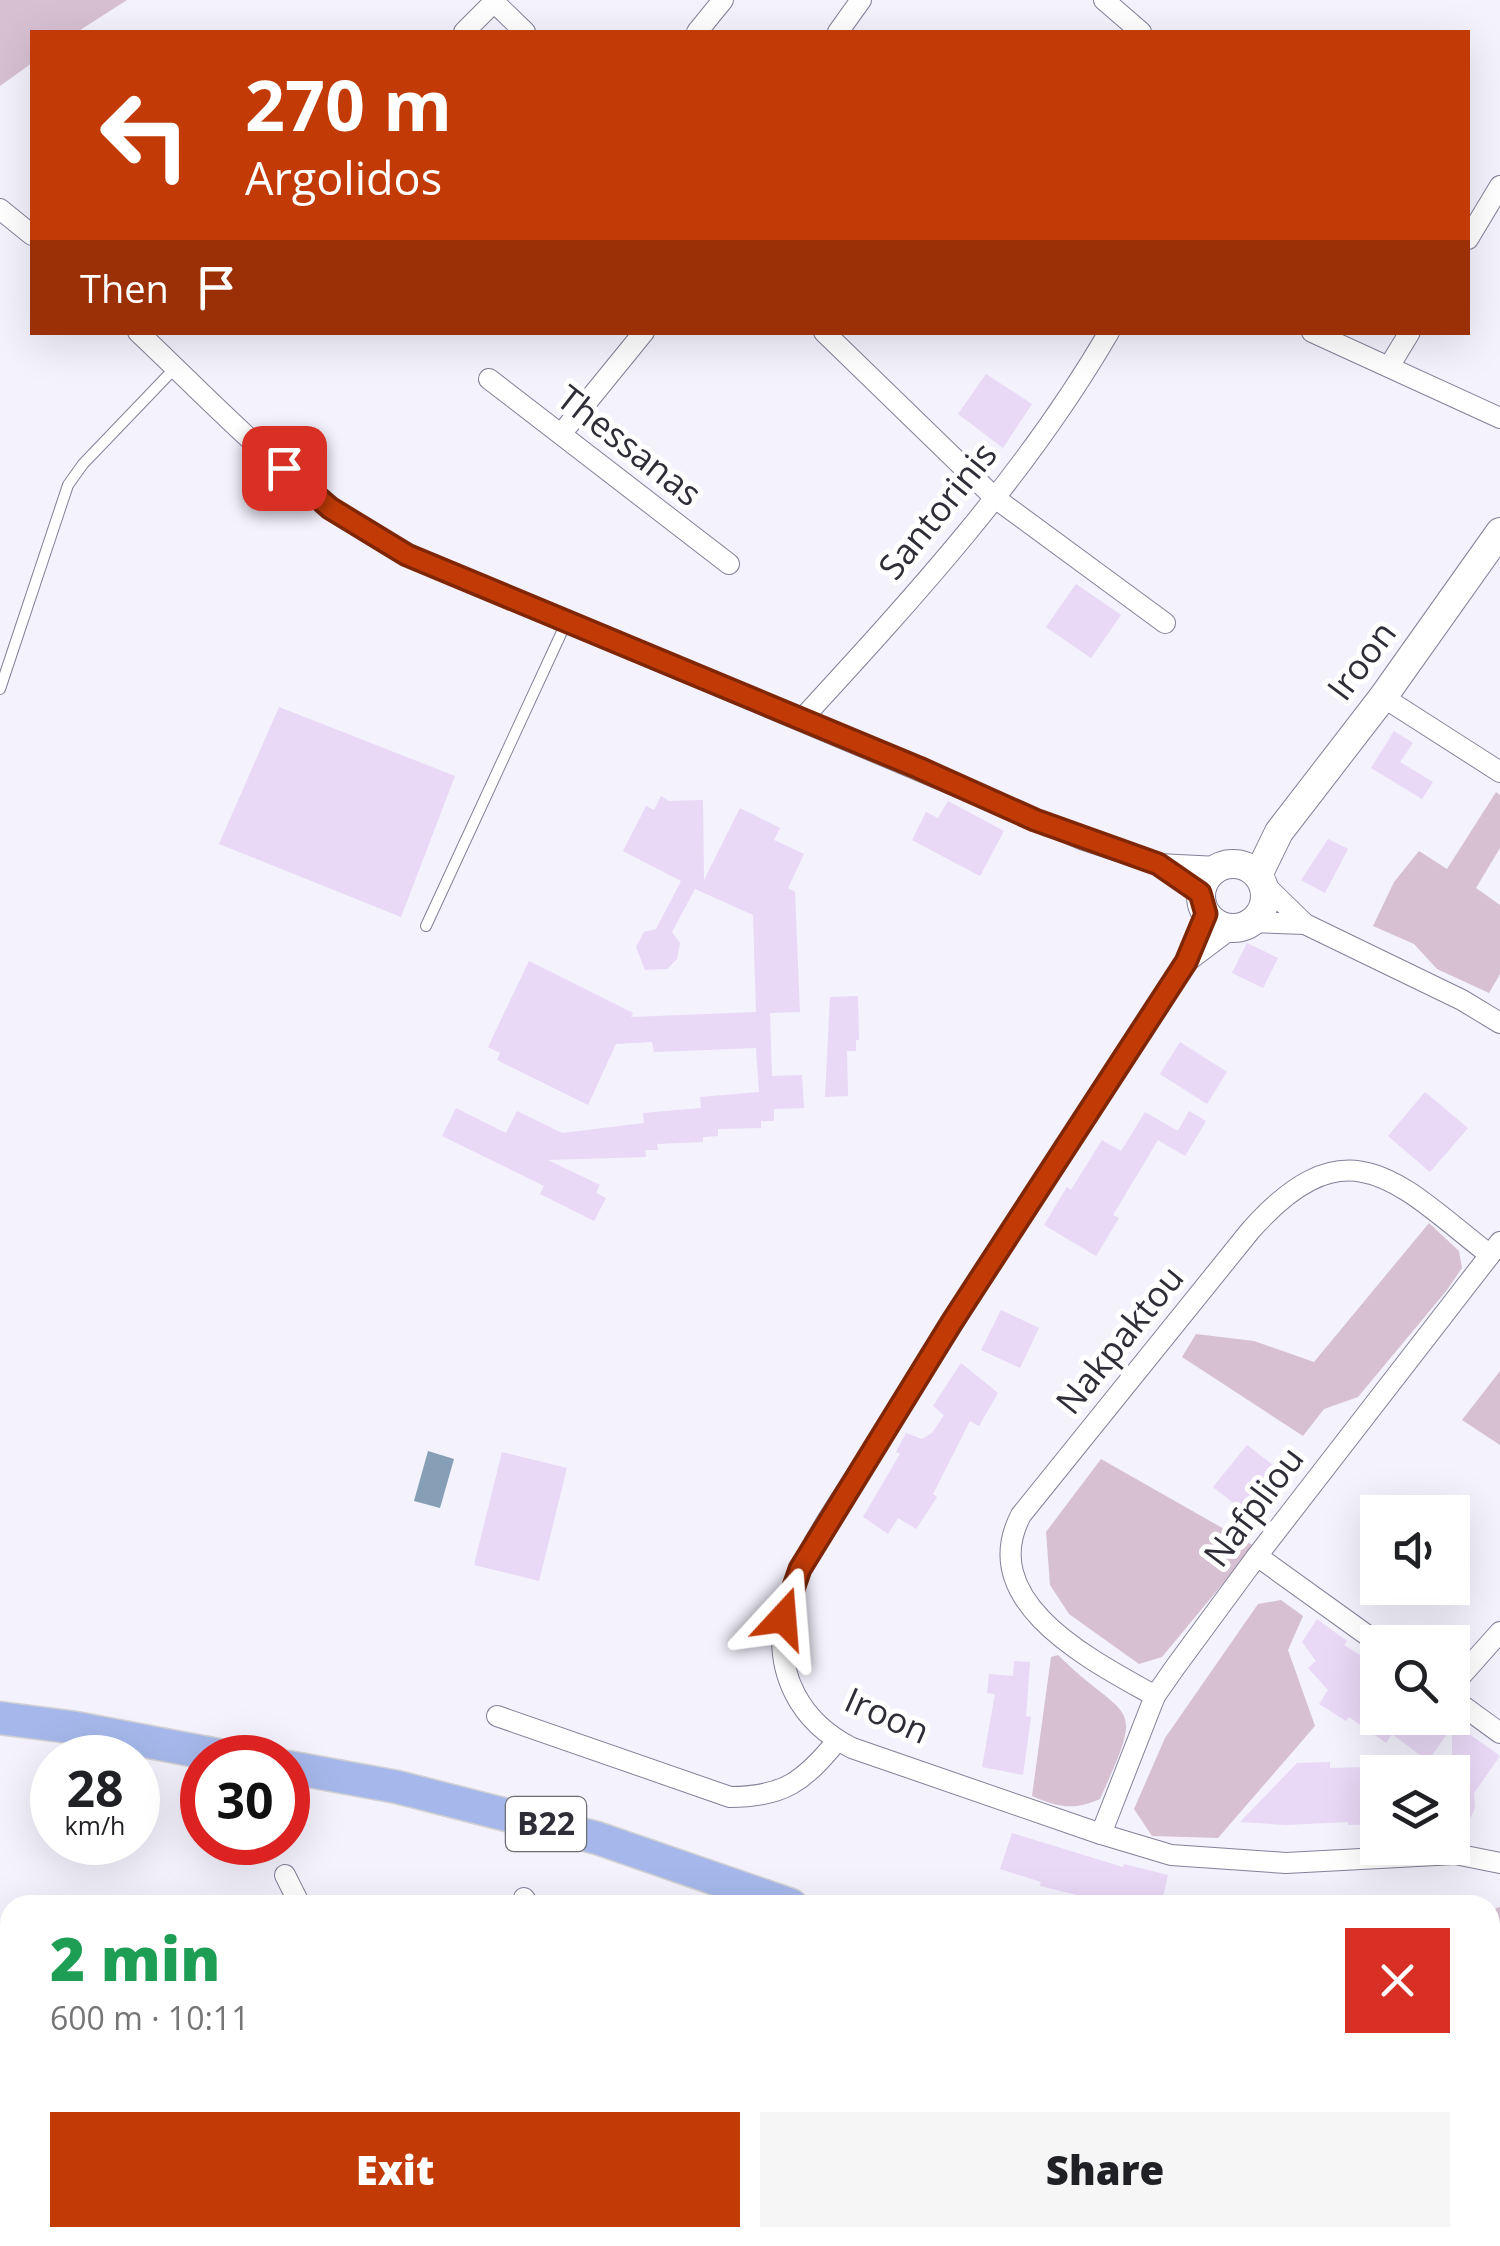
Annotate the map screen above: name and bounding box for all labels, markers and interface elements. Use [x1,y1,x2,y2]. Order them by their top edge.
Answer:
text: 270 m [245,56,452,152]
icon: left [80,70,210,200]
text: Argolidos [245,147,442,208]
icon: arrive [189,260,244,315]
text: Then [80,262,169,314]
street label: Thessanas [548,374,712,516]
pin [242,426,327,511]
street label: Santorinis [867,432,1007,588]
icon: arrive [257,441,312,496]
street label: Iroon [1316,611,1406,709]
street label: Nakpaktou [1044,1255,1193,1423]
street label: Nafpliou [1192,1436,1313,1576]
map controls [1360,1495,1470,1865]
button: sound [1360,1495,1470,1605]
position arrow [731,1566,835,1670]
button: search [1360,1625,1470,1735]
street label: Iroon [838,1675,937,1754]
speed limit sign: 30 [180,1735,310,1865]
text: 28 [66,1754,124,1822]
button: layers [1360,1755,1470,1865]
road number: B22 [506,1797,586,1851]
text: km/h [65,1808,125,1842]
text: 2 min [50,1917,220,1999]
button: close [1345,1928,1450,2033]
text: 600 m · 10:11 [50,1996,249,2039]
button: Exit [50,2112,740,2227]
button: Share [760,2112,1450,2227]

